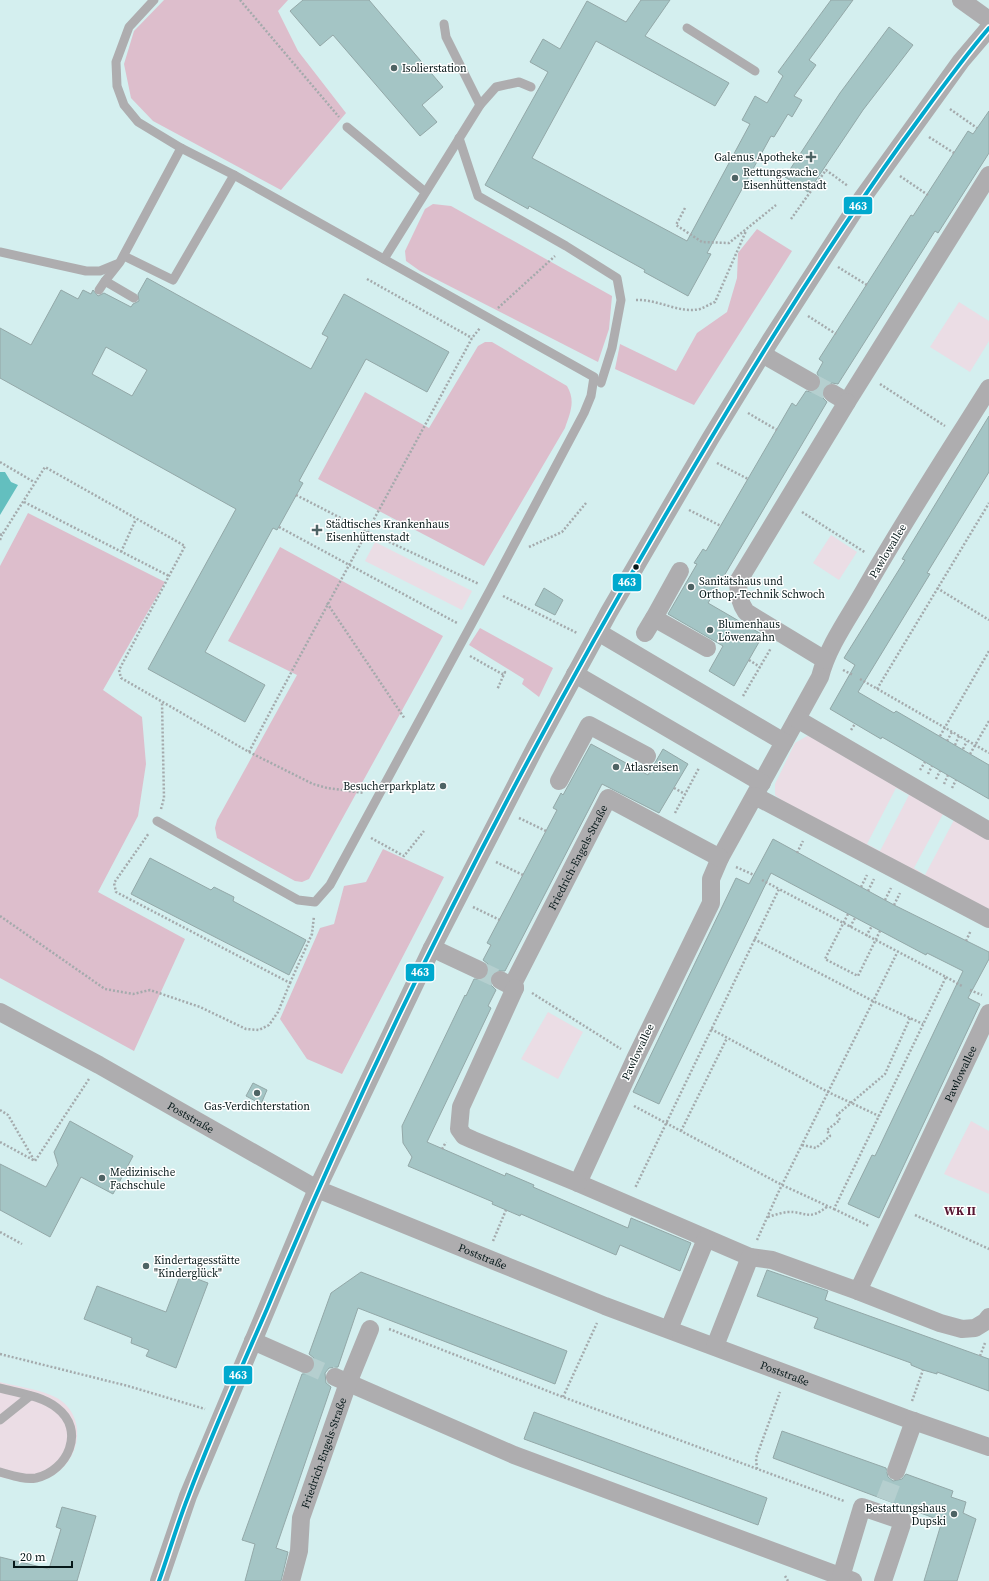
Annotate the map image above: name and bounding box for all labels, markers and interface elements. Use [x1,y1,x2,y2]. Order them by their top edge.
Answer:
place label: Isolierstation [402,61,467,76]
marker: Isolierstation [389,63,399,73]
place label: Galenus Apotheke [714,150,803,165]
marker: Galenus Apotheke [806,152,816,162]
place label: Rettungswache Eisenhüttenstadt [743,165,827,193]
marker: Rettungswache Eisenhüttenstadt [730,173,740,183]
line badge: 463 [843,196,873,215]
text: 463 [849,199,867,214]
place label: Städtisches Krankenhaus Eisenhüttenstadt [326,517,449,545]
street label: Pawlowallee [866,521,910,581]
marker: Städtisches Krankenhaus Eisenhüttenstadt [311,524,323,536]
unlabelled marker [631,562,641,572]
line badge: 463 [612,573,642,592]
place label: Sanitätshaus und Orthop.-Technik Schwoch [699,574,825,602]
text: 463 [618,575,636,590]
marker: Sanitätshaus und Orthop.-Technik Schwoch [686,582,696,592]
place label: Blumenhaus Löwenzahn [718,617,780,645]
marker: Blumenhaus Löwenzahn [705,625,715,635]
place label: Atlasreisen [624,760,679,775]
marker: Atlasreisen [611,762,621,772]
place label: Besucherparkplatz [343,779,435,794]
marker: Besucherparkplatz [438,781,448,791]
street label: Friedrich-Engels-Straße [544,802,611,913]
line badge: 463 [405,963,435,982]
text: 463 [411,965,429,980]
street label: Pawlowallee [618,1021,658,1083]
street label: Pawlowallee [941,1043,980,1105]
marker: Gas-Verdichterstation [252,1088,262,1098]
street label: Poststraße [165,1098,217,1137]
place label: Gas-Verdichterstation [204,1099,310,1114]
place label: Medizinische Fachschule [110,1165,176,1193]
marker: Medizinische Fachschule [97,1173,107,1183]
district label: WK II [944,1203,976,1219]
street label: Poststraße [456,1240,510,1273]
place label: Kindertagesstätte "Kinderglück" [154,1253,240,1281]
marker: Kindertagesstätte "Kinderglück" [141,1261,151,1271]
street label: Poststraße [758,1357,812,1389]
line badge: 463 [223,1365,253,1385]
text: 463 [229,1368,247,1383]
street label: Friedrich-Engels-Straße [297,1395,350,1510]
place label: Bestattungshaus Dupski [865,1501,946,1529]
marker: Bestattungshaus Dupski [949,1509,959,1519]
scale bar [14,1543,72,1569]
text: 20 m [20,1549,46,1565]

